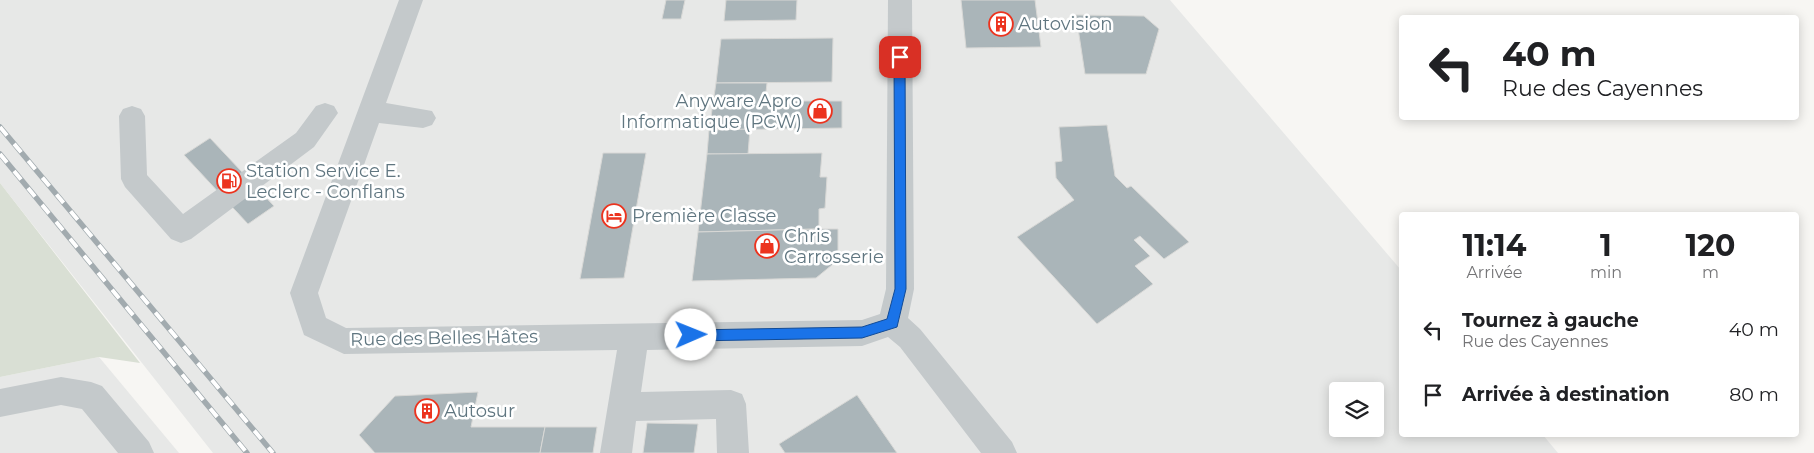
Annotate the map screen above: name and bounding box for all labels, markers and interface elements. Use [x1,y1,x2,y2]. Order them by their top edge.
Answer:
building icon: Autovision [988,11,1014,37]
place label: Autovision [1018,13,1112,35]
text: 40 m [1502,32,1597,75]
icon: left [1419,35,1484,100]
pin [879,36,921,78]
icon: arrive [886,43,914,71]
text: Rue des Cayennes [1502,75,1703,102]
place label: Anyware Apro Informatique (PCW) [621,90,802,133]
shop icon: Anyware Apro Informatique (PCW) [807,98,833,124]
place label: Station Service E. Leclerc - Conflans [246,160,405,203]
fuel station icon: Station Service E. Leclerc - Conflans [216,168,242,194]
hotel icon: Première Classe [601,203,627,229]
place label: Première Classe [632,205,777,227]
place label: Chris Carrosserie [784,225,884,268]
text: 11:14 [1463,227,1526,264]
text: 1 [1600,227,1612,264]
text: 120 [1686,227,1735,264]
shop icon: Chris Carrosserie [754,233,780,259]
text: Arrivée [1466,263,1523,282]
text: min [1590,263,1622,282]
text: m [1702,263,1719,282]
position arrow [664,308,716,360]
text: Tournez à gauche [1462,309,1639,332]
icon: left [1419,316,1447,344]
text: 40 m [1729,318,1779,341]
street label: Rue des Belles Hâtes [350,325,538,351]
text: Rue des Cayennes [1462,332,1608,351]
icon: arrive [1419,381,1447,409]
map controls [1329,382,1384,437]
button: layers [1329,382,1384,437]
text: Arrivée à destination [1462,383,1670,406]
text: 80 m [1729,383,1779,406]
building icon: Autosur [414,398,440,424]
place label: Autosur [444,400,515,422]

